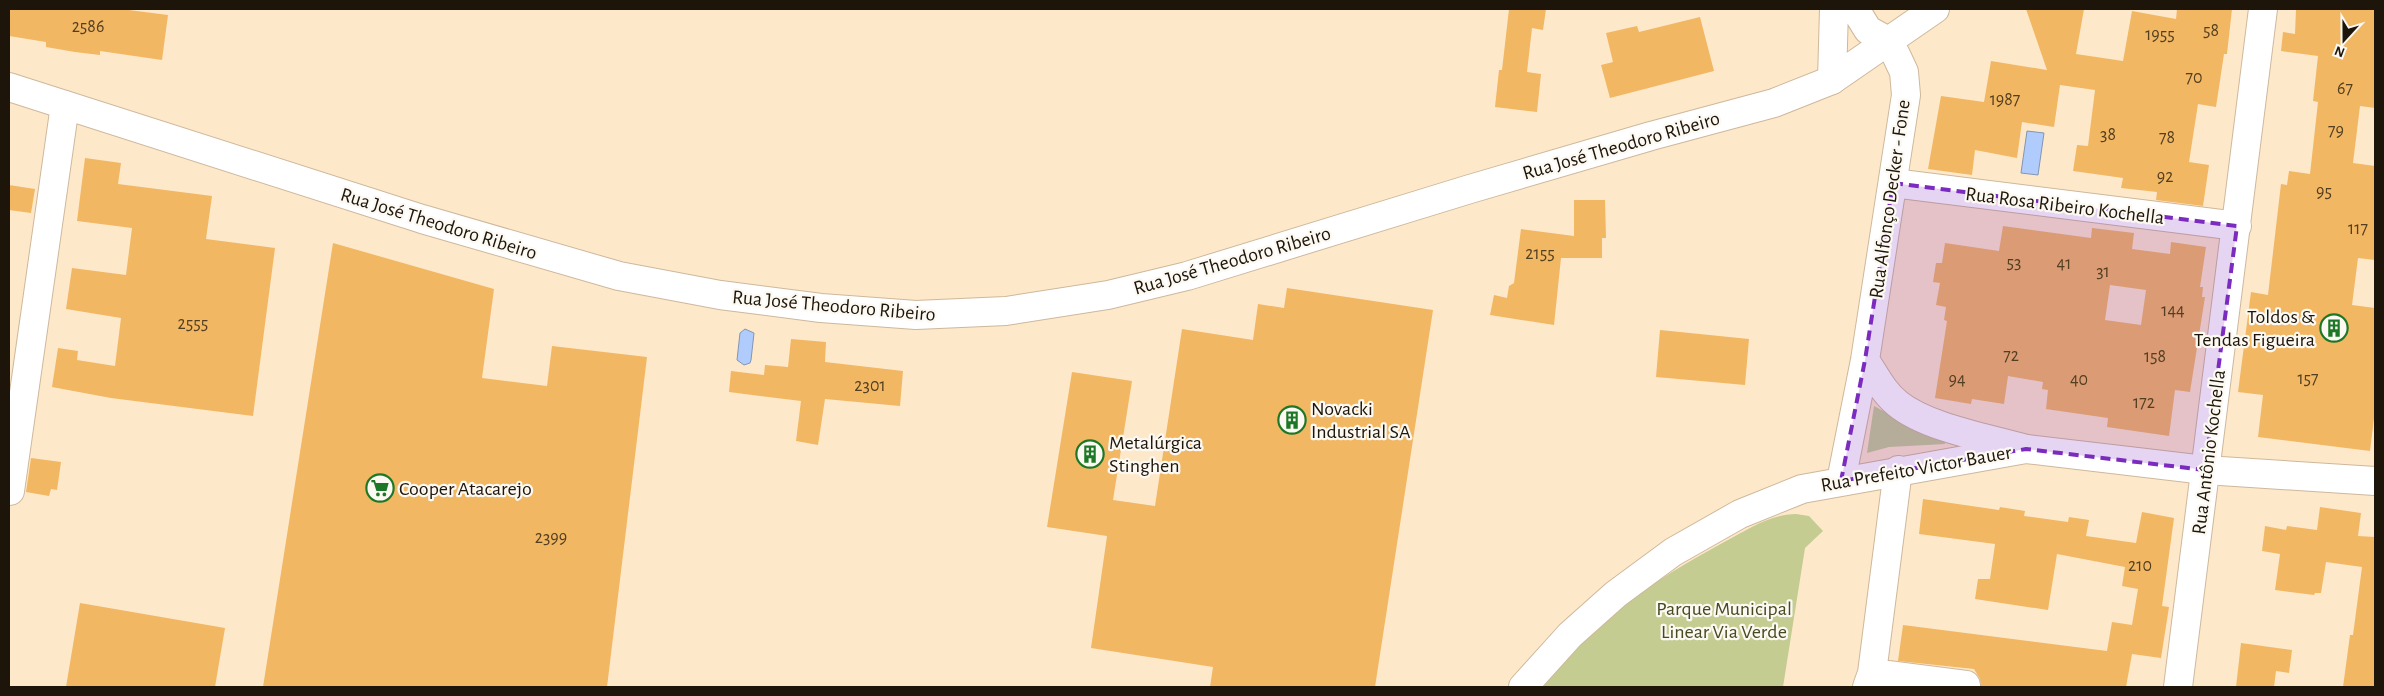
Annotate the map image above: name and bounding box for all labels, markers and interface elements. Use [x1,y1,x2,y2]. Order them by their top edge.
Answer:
north arrow [2319,15,2369,65]
house number: 2586 [72,18,104,36]
house number: 58 [2203,22,2219,40]
house number: 1955 [2145,26,2175,44]
text: N [2333,43,2347,59]
house number: 70 [2185,69,2203,87]
house number: 67 [2337,80,2353,98]
house number: 1987 [1990,91,2020,109]
street label: Rua Alfonço Decker - Fone [1866,98,1914,300]
street label: Rua José Theodoro Ribeiro [1520,108,1722,184]
house number: 79 [2328,122,2344,140]
house number: 38 [2100,126,2116,144]
house number: 78 [2159,129,2175,147]
house number: 92 [2157,168,2173,186]
house number: 95 [2316,183,2332,201]
street label: Rua Rosa Ribeiro Kochella [1964,184,2165,228]
street label: Rua José Theodoro Ribeiro [338,185,539,263]
house number: 117 [2348,220,2368,238]
street label: Rua José Theodoro Ribeiro [1131,223,1333,299]
house number: 2155 [1525,245,1555,263]
house number: 53 [2007,254,2021,272]
house number: 41 [2057,255,2071,273]
house number: 31 [2096,263,2110,281]
street label: Rua José Theodoro Ribeiro [731,287,936,325]
house number: 144 [2161,302,2185,320]
place label: Toldos & Tendas Figueira [2194,307,2315,350]
building icon: Toldos & Tendas Figueira [2319,313,2349,343]
house number: 2555 [178,315,208,333]
house number: 72 [2003,347,2019,365]
house number: 158 [2144,348,2166,366]
street label: Rua Antônio Kochella [2189,369,2229,536]
house number: 157 [2297,370,2319,388]
house number: 94 [1948,371,1966,389]
house number: 40 [2070,371,2088,389]
house number: 2301 [854,377,886,395]
house number: 172 [2133,394,2155,412]
place label: Novacki Industrial SA [1311,399,1411,442]
building icon: Novacki Industrial SA [1277,405,1307,435]
place label: Metalúrgica Stinghen [1109,433,1202,476]
building icon: Metalúrgica Stinghen [1075,439,1105,469]
street label: Rua Prefeito Victor Bauer [1819,442,2014,496]
supermarket icon: Cooper Atacarejo [365,473,395,503]
place label: Cooper Atacarejo [399,479,532,499]
house number: 2399 [535,529,567,547]
house number: 210 [2128,557,2152,575]
park label: Parque Municipal Linear Via Verde [1656,599,1792,642]

